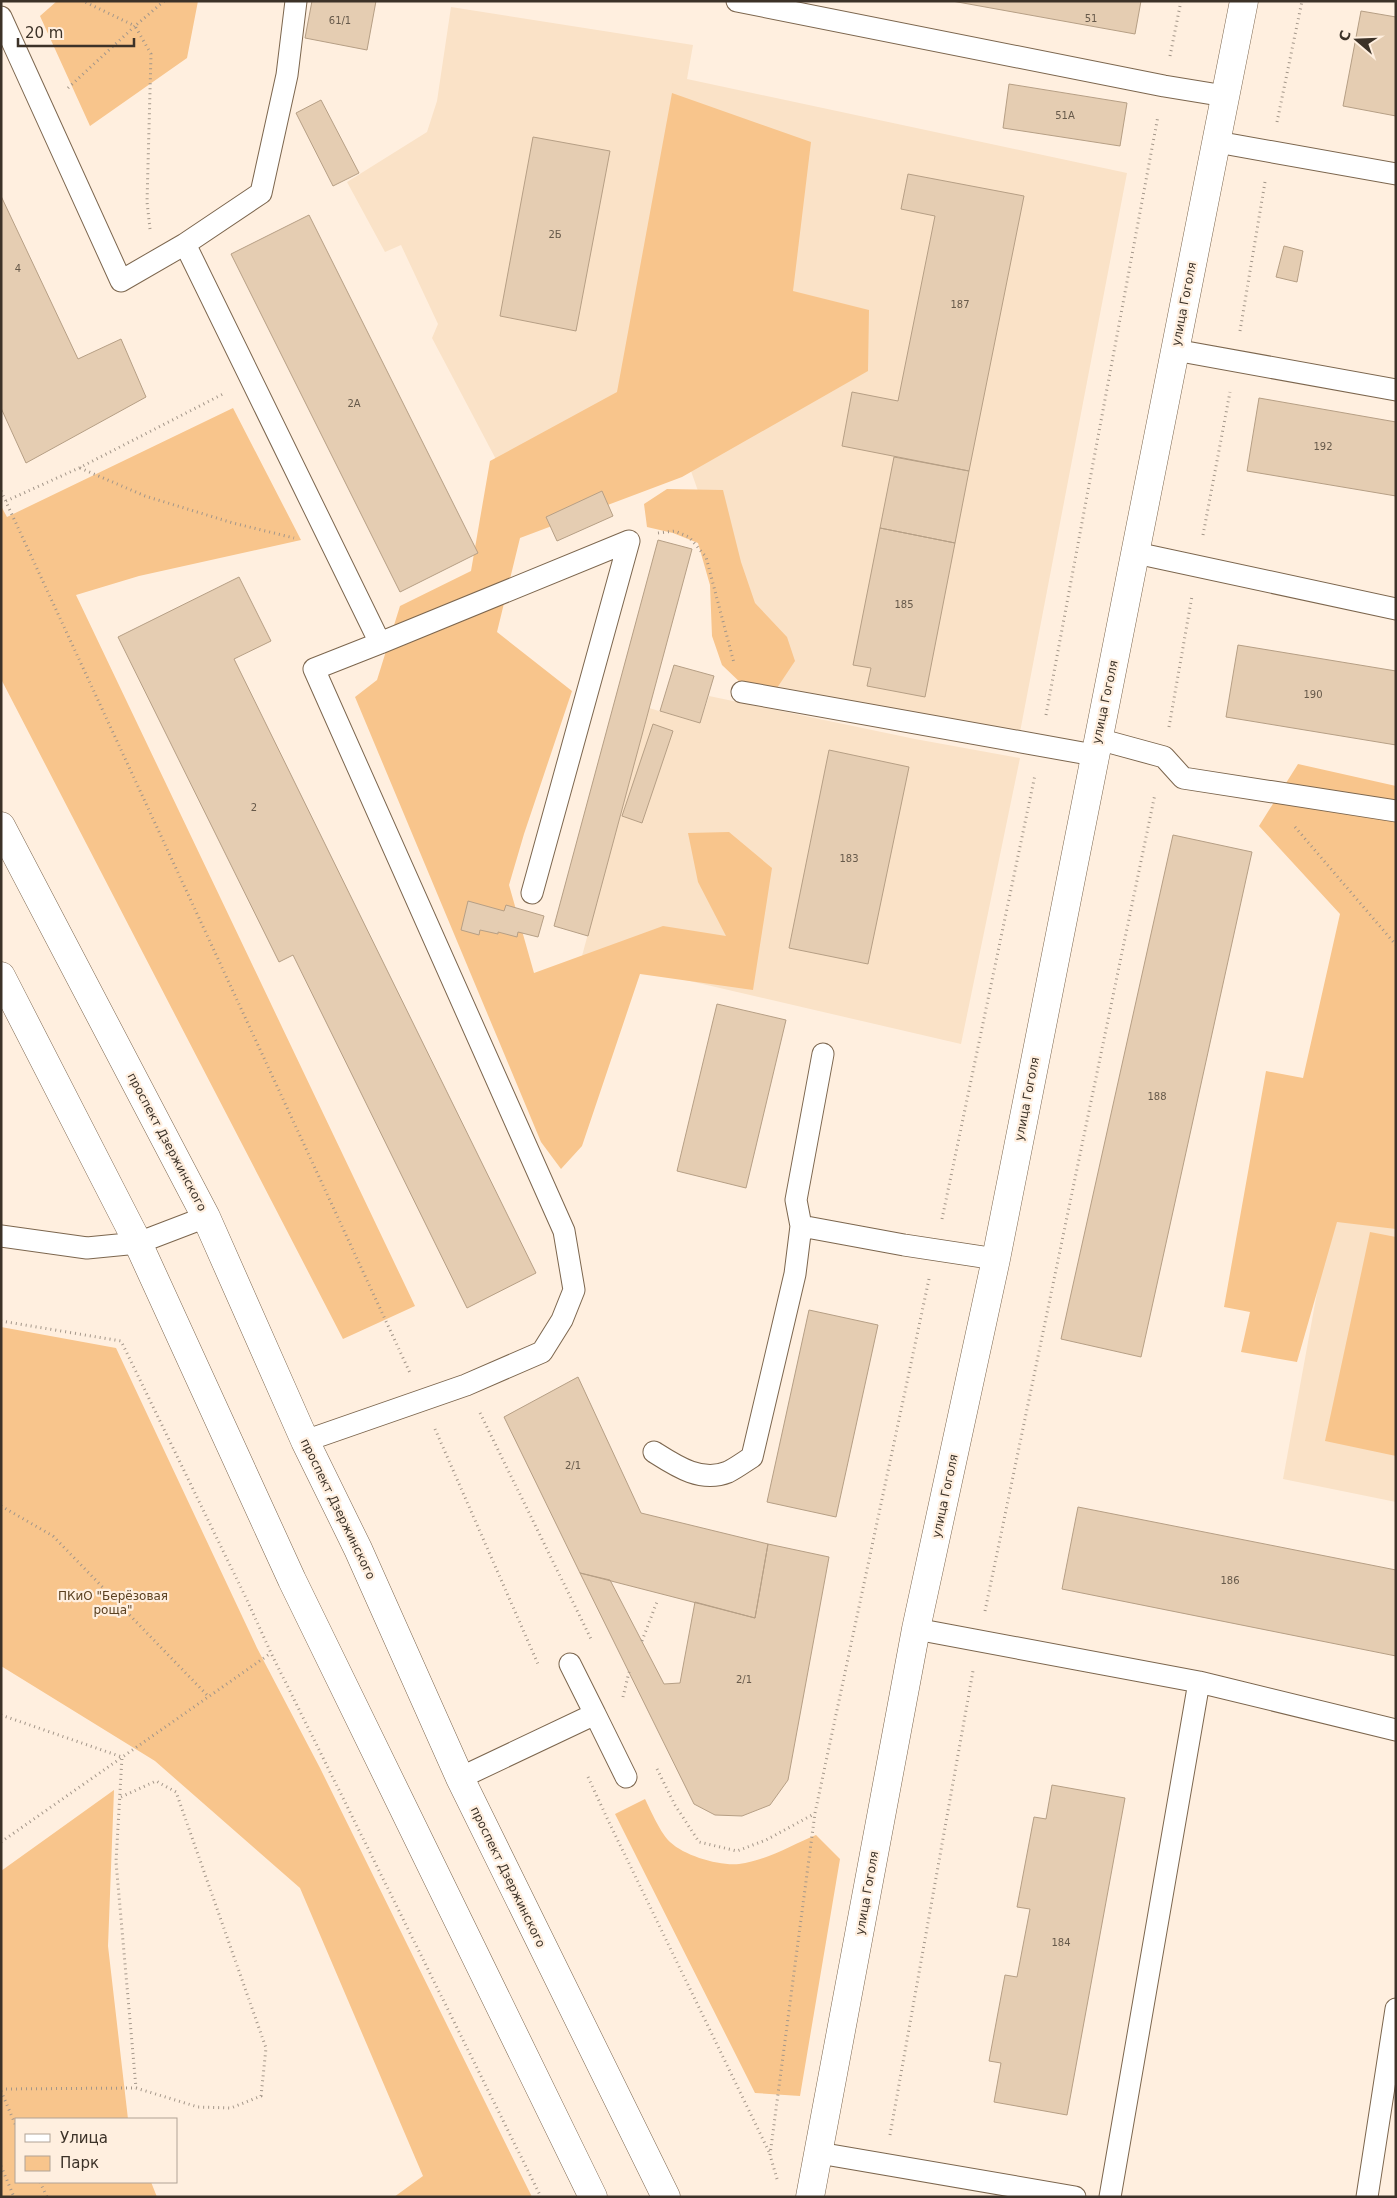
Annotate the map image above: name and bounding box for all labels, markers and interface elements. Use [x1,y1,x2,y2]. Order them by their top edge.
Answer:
house number: 51 [1085,13,1097,24]
scale bar [18,15,134,47]
house number: 61/1 [329,15,351,26]
north arrow [1332,15,1382,65]
text: 20 m [25,24,63,42]
text: С [1335,28,1354,43]
house number: 51А [1055,110,1075,121]
house number: 2Б [548,229,562,240]
street label: улица Гоголя [1169,261,1199,347]
house number: 4 [15,263,21,274]
house number: 187 [950,299,970,310]
house number: 2А [347,398,361,409]
house number: 192 [1313,441,1333,452]
house number: 185 [894,599,914,610]
street label: улица Гоголя [1089,659,1121,745]
house number: 190 [1303,689,1323,700]
house number: 2 [251,802,257,813]
house number: 183 [839,853,859,864]
street label: улица Гоголя [1012,1056,1042,1142]
street label: проспект Дзержинского [124,1070,210,1214]
house number: 188 [1147,1091,1167,1102]
street label: проспект Дзержинского [298,1436,378,1582]
street label: улица Гоголя [929,1453,961,1539]
house number: 2/1 [565,1460,581,1471]
house number: 186 [1220,1575,1240,1586]
park label: ПКиО "Берёзовая роща" [58,1589,168,1617]
house number: 2/1 [736,1674,752,1685]
street label: проспект Дзержинского [468,1804,548,1950]
street label: улица Гоголя [853,1850,881,1936]
house number: 184 [1051,1937,1071,1948]
legend [15,2118,178,2183]
text: Улица [60,2129,108,2147]
text: Парк [60,2154,99,2172]

